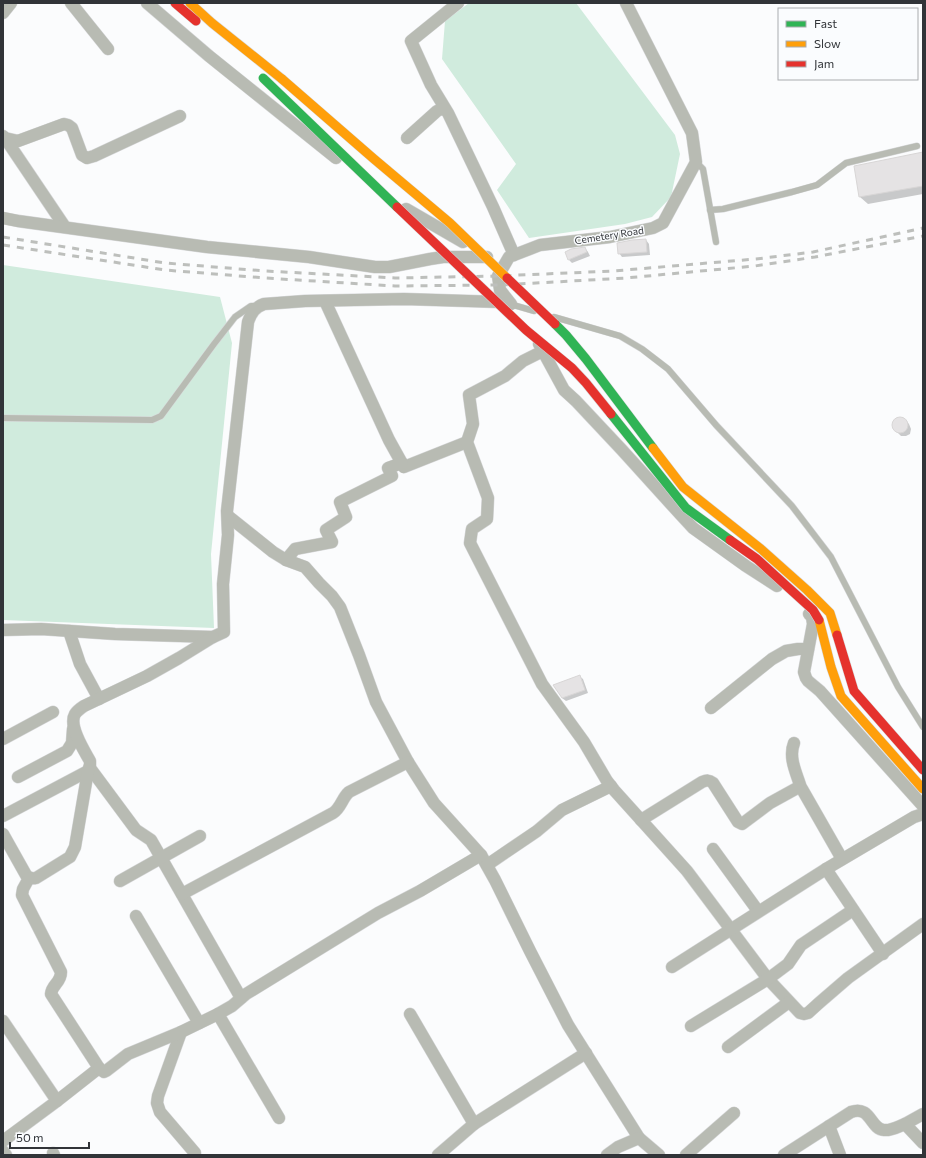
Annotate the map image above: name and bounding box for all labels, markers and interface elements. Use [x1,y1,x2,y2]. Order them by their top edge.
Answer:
legend [778,8,918,80]
text: Fast [814,16,837,30]
text: Slow [814,36,841,50]
text: Jam [814,56,834,71]
street label: Cemetery Road [574,224,645,246]
scale bar [10,1124,89,1150]
text: 50 m [16,1130,44,1144]

